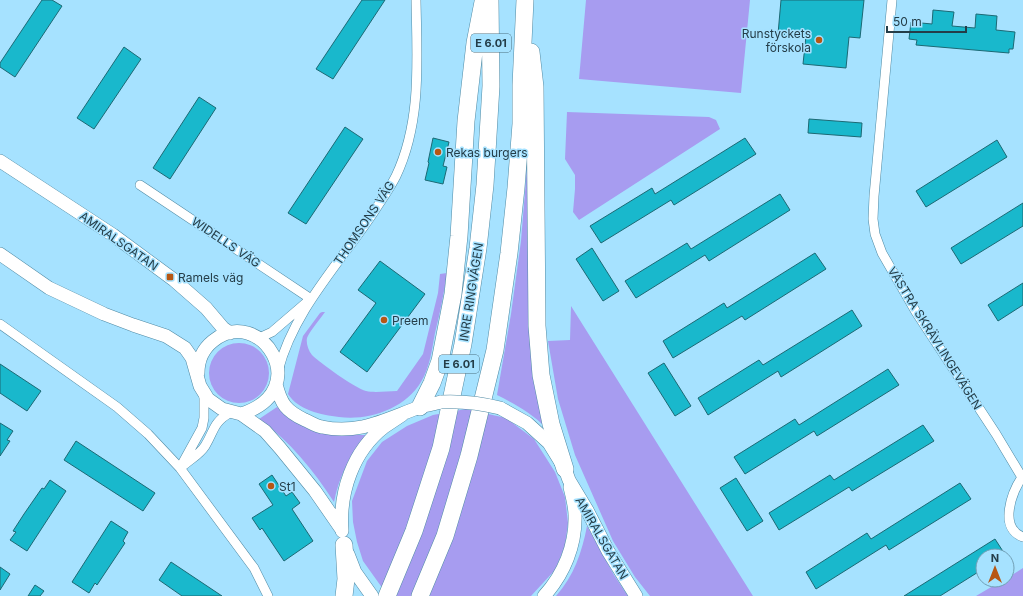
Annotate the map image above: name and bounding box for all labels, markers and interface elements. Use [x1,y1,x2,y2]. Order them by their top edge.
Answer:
scale bar [887,8,966,34]
text: 50 m [893,14,922,29]
place label: Runstyckets förskola [742,26,811,55]
road number: E 6.01 [471,34,511,52]
marker: Runstyckets förskola [814,35,824,45]
place label: Rekas burgers [446,145,528,160]
marker: Rekas burgers [433,147,443,157]
street label: THOMSONS VÄG [330,178,398,268]
street label: AMIRALSGATAN [77,208,161,274]
street label: WIDELLS VÄG [189,213,263,271]
street label: INRE RINGVÄGEN [456,242,486,342]
street label: VÄSTRA SKRÄVLINGEVÄGEN [885,264,985,412]
place label: Ramels väg [178,270,243,285]
marker: Ramels väg [165,272,175,282]
place label: Preem [392,313,429,328]
marker: Preem [379,315,389,325]
road number: E 6.01 [439,355,479,373]
place label: St1 [279,479,296,494]
marker: St1 [266,481,276,491]
street label: AMIRALSGATAN [572,494,632,582]
north arrow [975,548,1015,588]
text: N [991,551,999,565]

